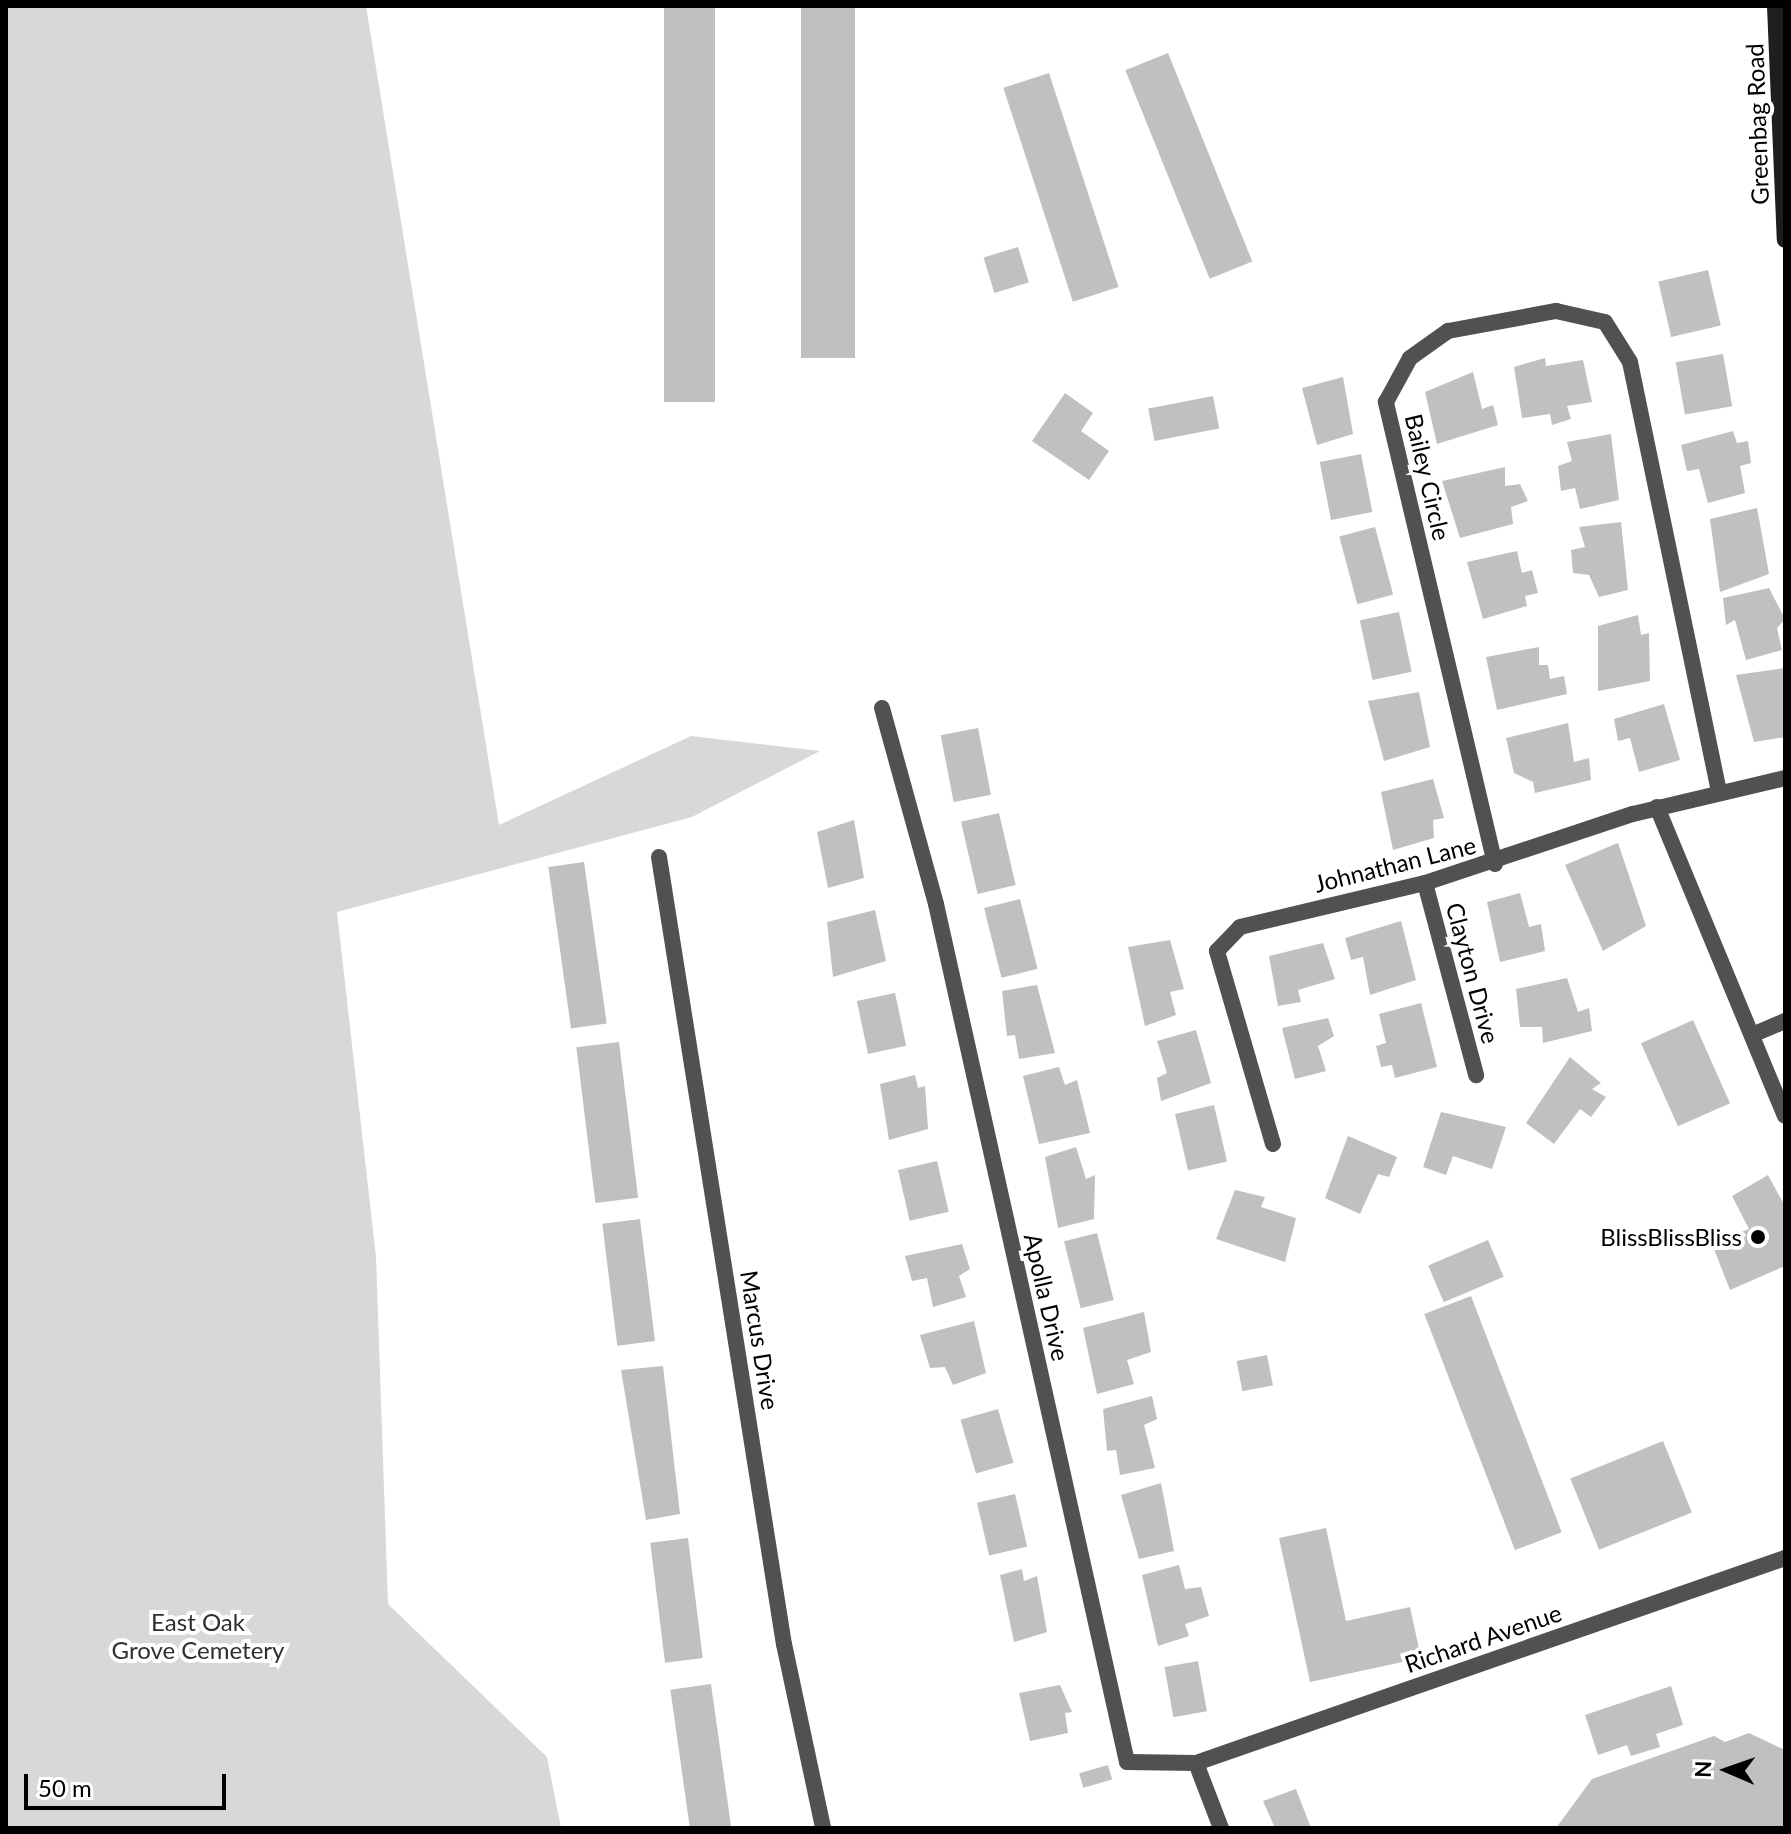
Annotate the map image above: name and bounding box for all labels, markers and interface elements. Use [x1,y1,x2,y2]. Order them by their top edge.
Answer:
street label: Greenbag Road [1740,43,1774,205]
street label: Bailey Circle [1399,411,1457,543]
street label: Johnathan Lane [1311,830,1479,898]
street label: Clayton Drive [1440,899,1506,1047]
place label: BlissBlissBliss [1600,1223,1742,1251]
marker: BlissBlissBliss [1749,1228,1767,1246]
street label: Apolla Drive [1018,1230,1076,1364]
street label: Marcus Drive [735,1268,785,1412]
street label: Richard Avenue [1400,1598,1566,1678]
park label: East Oak Grove Cemetery [112,1608,284,1664]
north arrow [1687,1730,1767,1810]
scale bar [28,1758,230,1808]
text: N [1689,1760,1716,1778]
text: 50 m [38,1773,92,1802]

